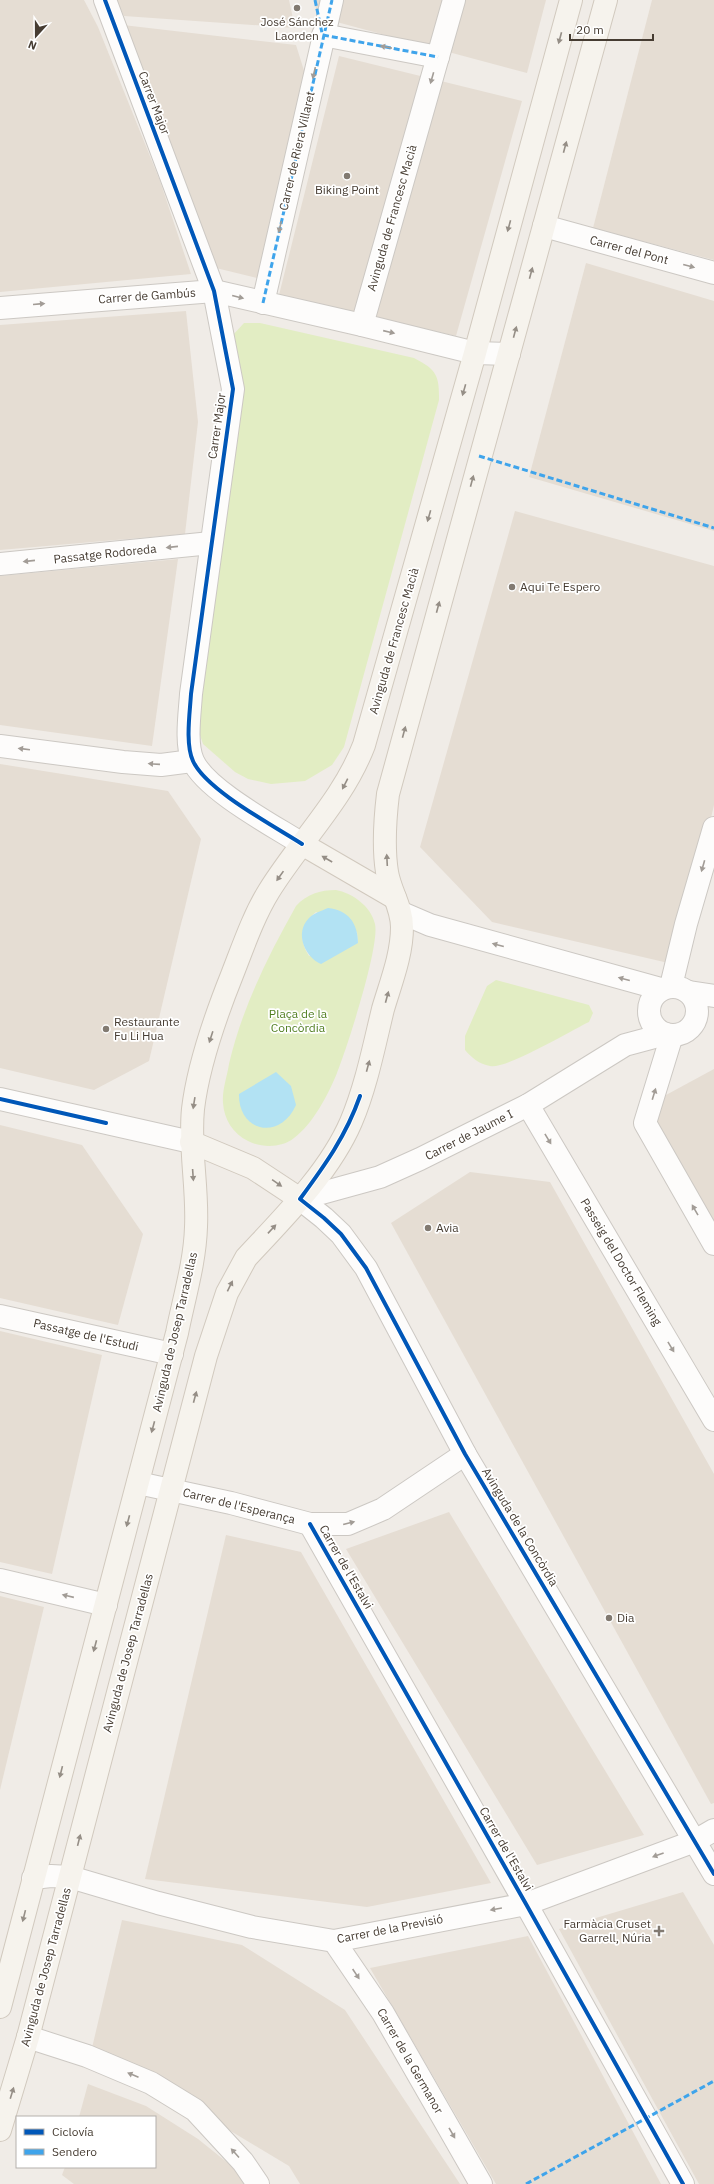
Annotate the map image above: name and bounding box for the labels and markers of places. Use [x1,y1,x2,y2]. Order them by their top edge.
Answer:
marker: José Sánchez Laorden [292,3,302,13]
place label: José Sánchez Laorden [260,14,334,43]
marker: Biking Point [342,171,352,181]
place label: Biking Point [315,182,379,197]
place label: Aqui Te Espero [520,579,601,594]
marker: Aqui Te Espero [507,582,517,592]
place label: Restaurante Fu Li Hua [114,1014,180,1043]
marker: Restaurante Fu Li Hua [101,1024,111,1034]
place label: Avia [436,1220,459,1235]
marker: Avia [423,1223,433,1233]
place label: Dia [617,1610,635,1625]
marker: Dia [604,1613,614,1623]
place label: Farmàcia Cruset Garrell, Núria [563,1916,652,1945]
marker: Farmàcia Cruset Garrell, Núria [654,1926,664,1936]

